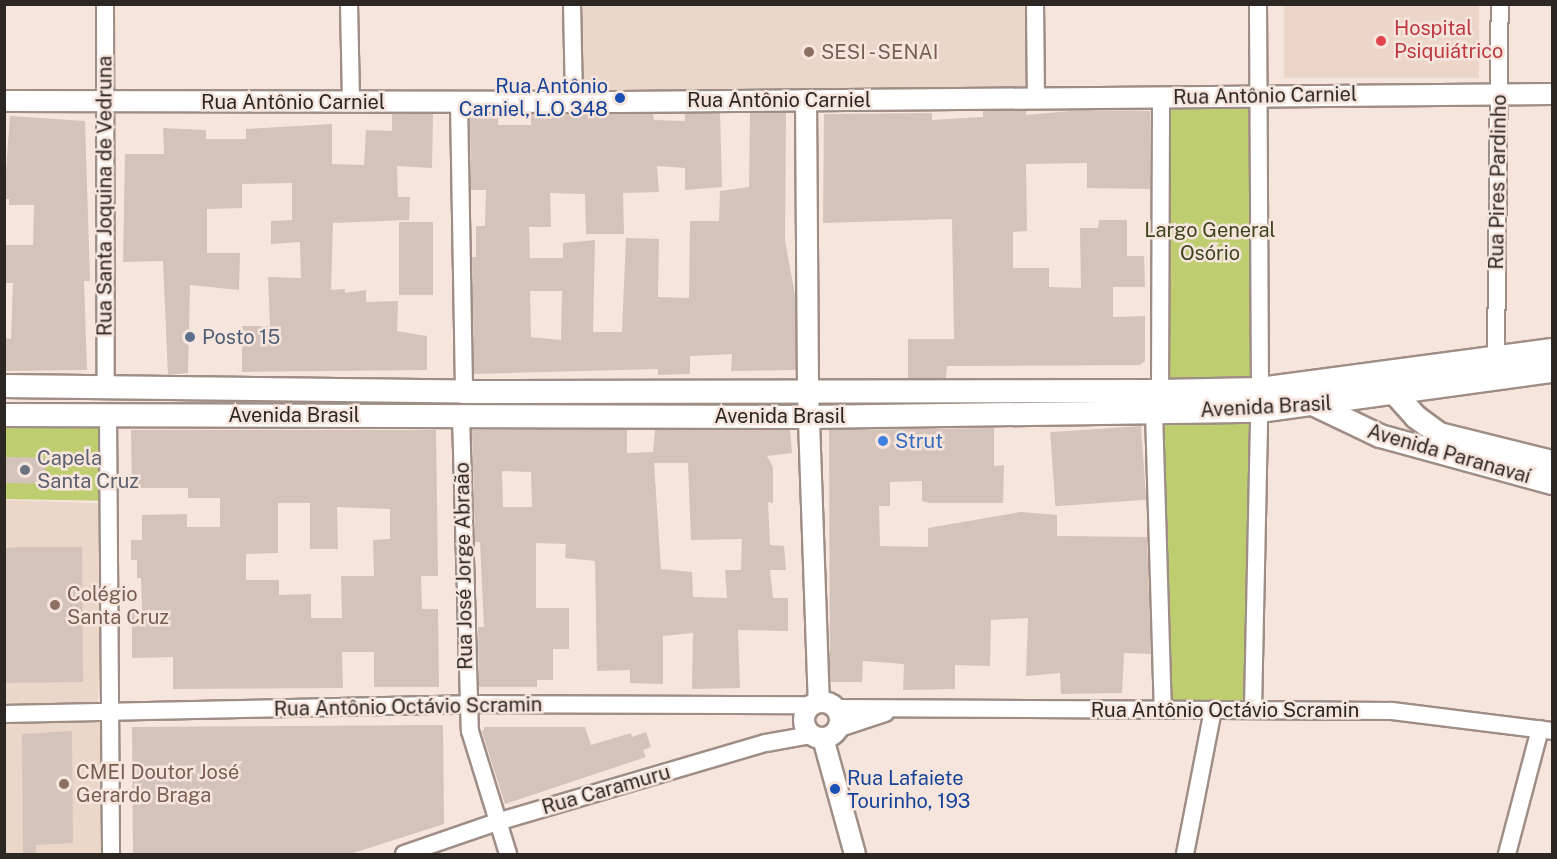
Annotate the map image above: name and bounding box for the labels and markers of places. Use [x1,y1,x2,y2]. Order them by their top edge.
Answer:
place label: Hospital Psiquiátrico [1394,17,1503,64]
marker: Hospital Psiquiátrico [1372,32,1390,50]
place label: SESI - SENAI [821,40,944,64]
marker: SESI - SENAI [802,45,816,59]
place label: Rua Antônio Carniel, L.O 348 [459,74,608,121]
marker: Rua Antônio Carniel, L.O 348 [613,91,627,105]
place label: Posto 15 [202,325,280,349]
marker: Posto 15 [183,330,197,344]
place label: Strut [895,429,943,453]
marker: Strut [876,434,890,448]
place label: Capela Santa Cruz [37,446,139,493]
marker: Capela Santa Cruz [18,463,32,477]
place label: Colégio Santa Cruz [67,582,169,629]
marker: Colégio Santa Cruz [48,598,62,612]
place label: CMEI Doutor José Gerardo Braga [76,760,239,807]
place label: Rua Lafaiete Tourinho, 193 [847,766,971,813]
marker: CMEI Doutor José Gerardo Braga [57,777,71,791]
marker: Rua Lafaiete Tourinho, 193 [828,782,842,796]

